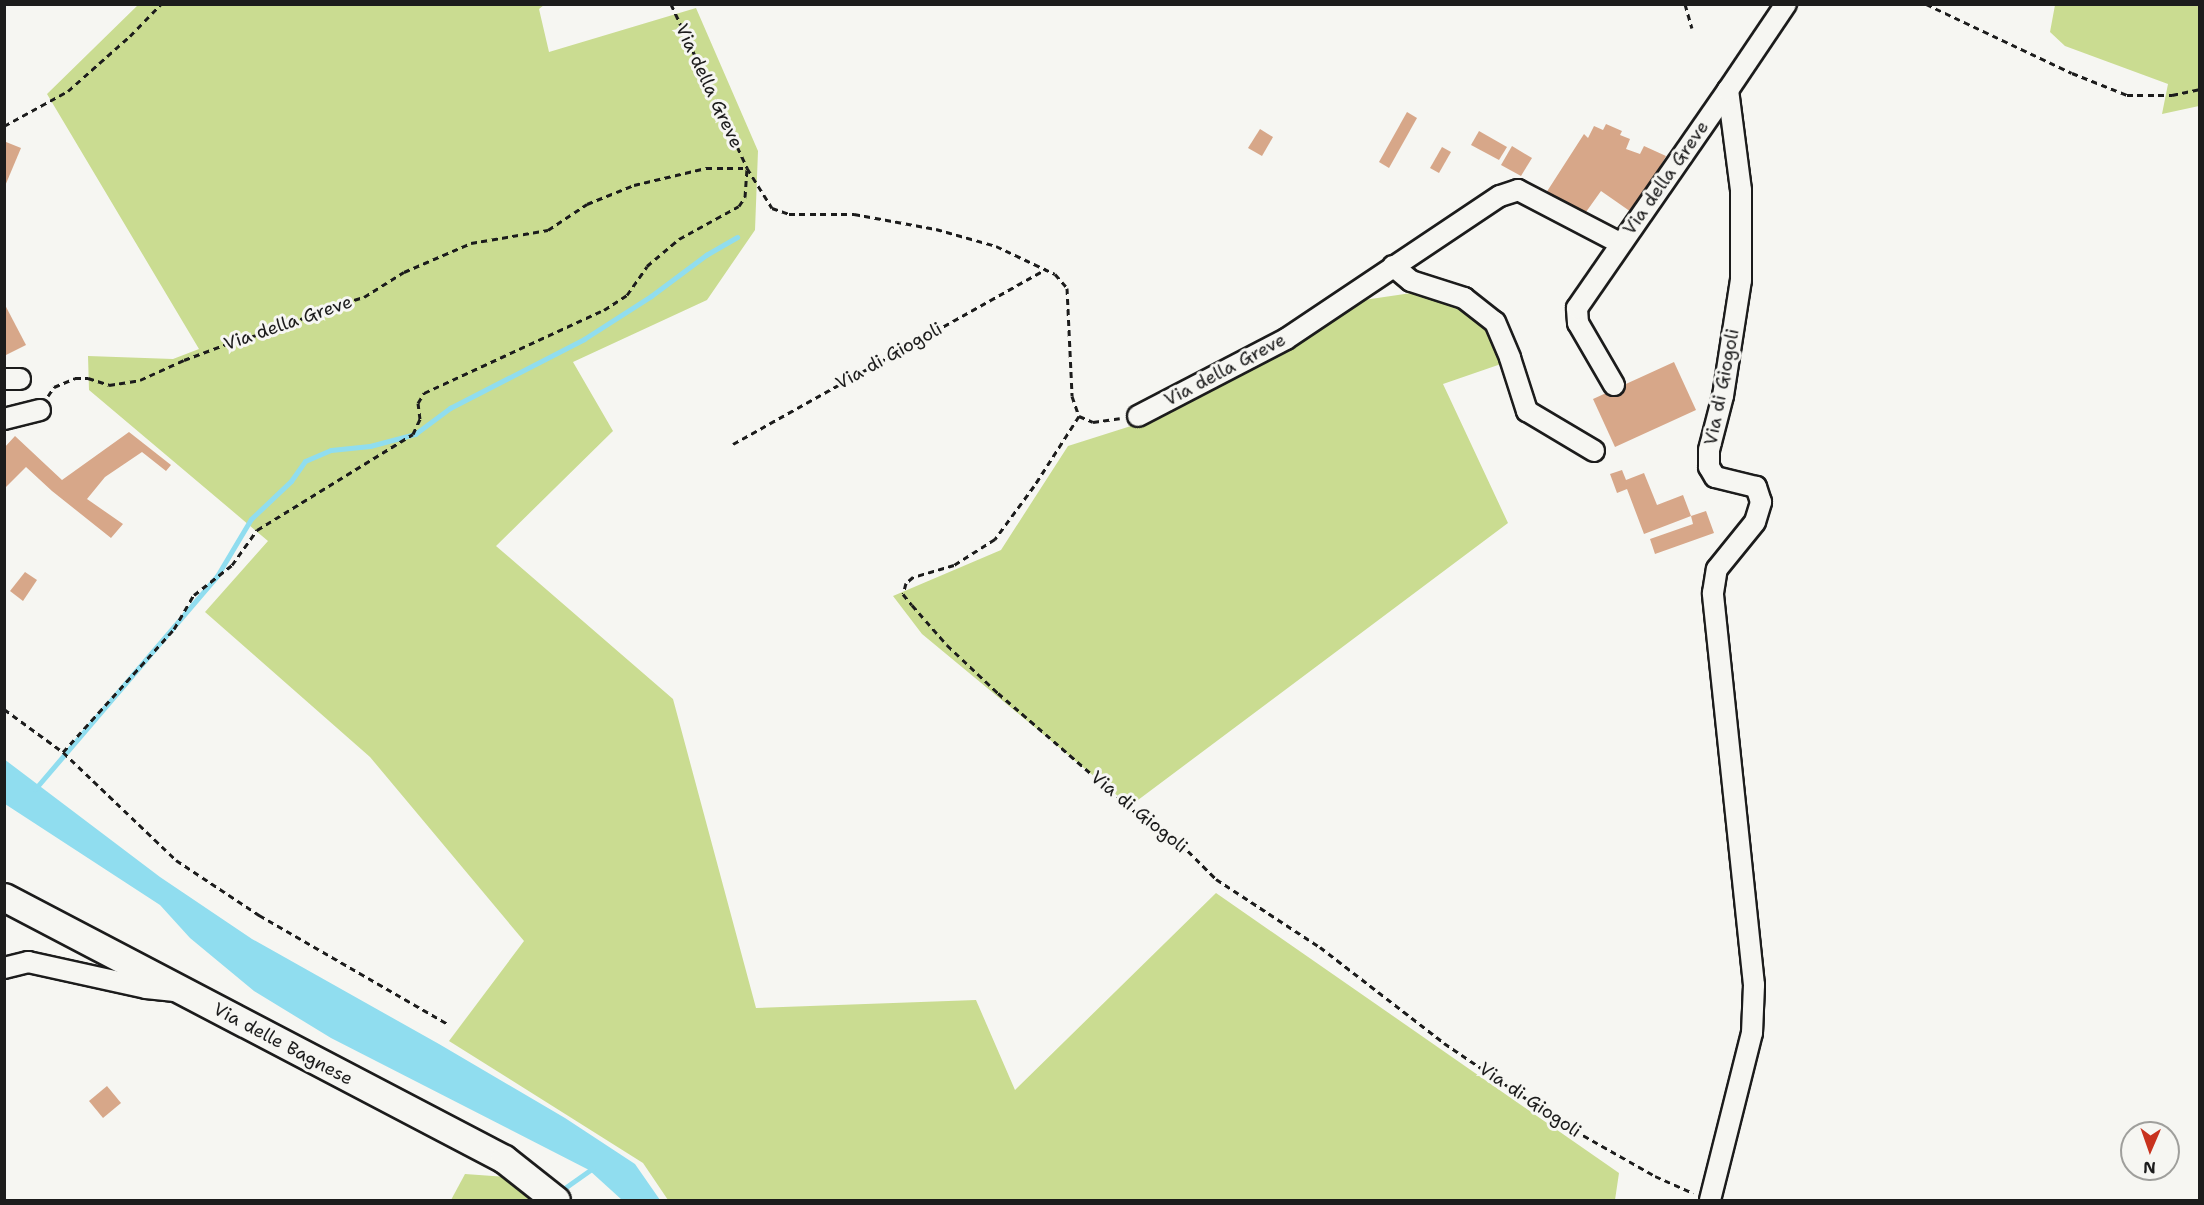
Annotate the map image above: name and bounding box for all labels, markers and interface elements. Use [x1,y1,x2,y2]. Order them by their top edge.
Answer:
street label: Via della Greve [671,21,747,151]
street label: Via della Greve [1619,117,1713,239]
street label: Via della Greve [221,291,355,355]
street label: Via di Giogoli [832,318,946,394]
street label: Via di Giogoli [1700,327,1744,447]
street label: Via della Greve [1161,329,1289,411]
street label: Via di Giogoli [1086,766,1192,858]
street label: Via delle Bagnese [210,998,356,1090]
street label: Via di Giogoli [1475,1058,1585,1142]
north arrow [2120,1121,2180,1181]
text: N [2143,1157,2156,1178]

